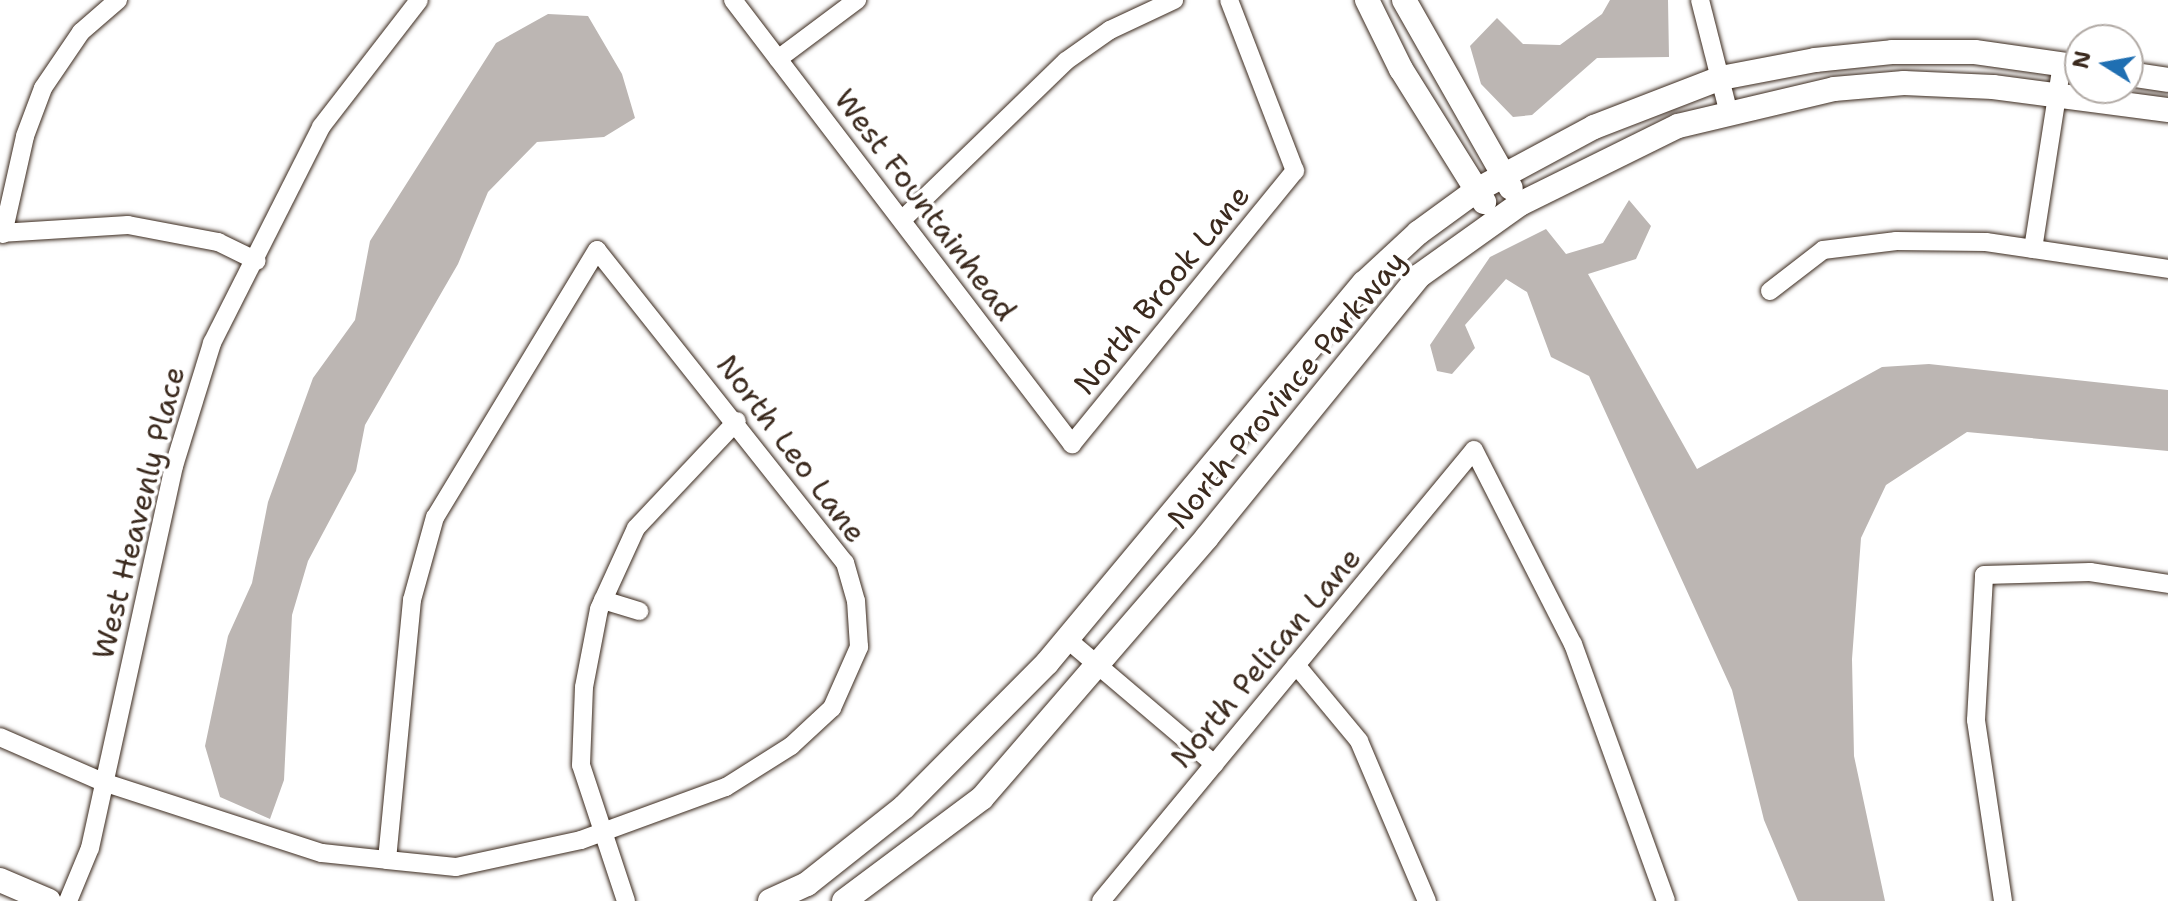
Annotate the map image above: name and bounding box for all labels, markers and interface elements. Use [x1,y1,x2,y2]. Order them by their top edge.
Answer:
north arrow [2064,24,2144,104]
text: N [2066,48,2098,71]
street label: West Fountainhead [826,82,1024,328]
street label: North Brook Lane [1067,178,1257,402]
street label: North Province Parkway [1160,244,1414,536]
street label: North Leo Lane [709,348,873,550]
street label: West Heavenly Place [85,363,193,663]
street label: North Pelican Lane [1163,540,1369,776]

